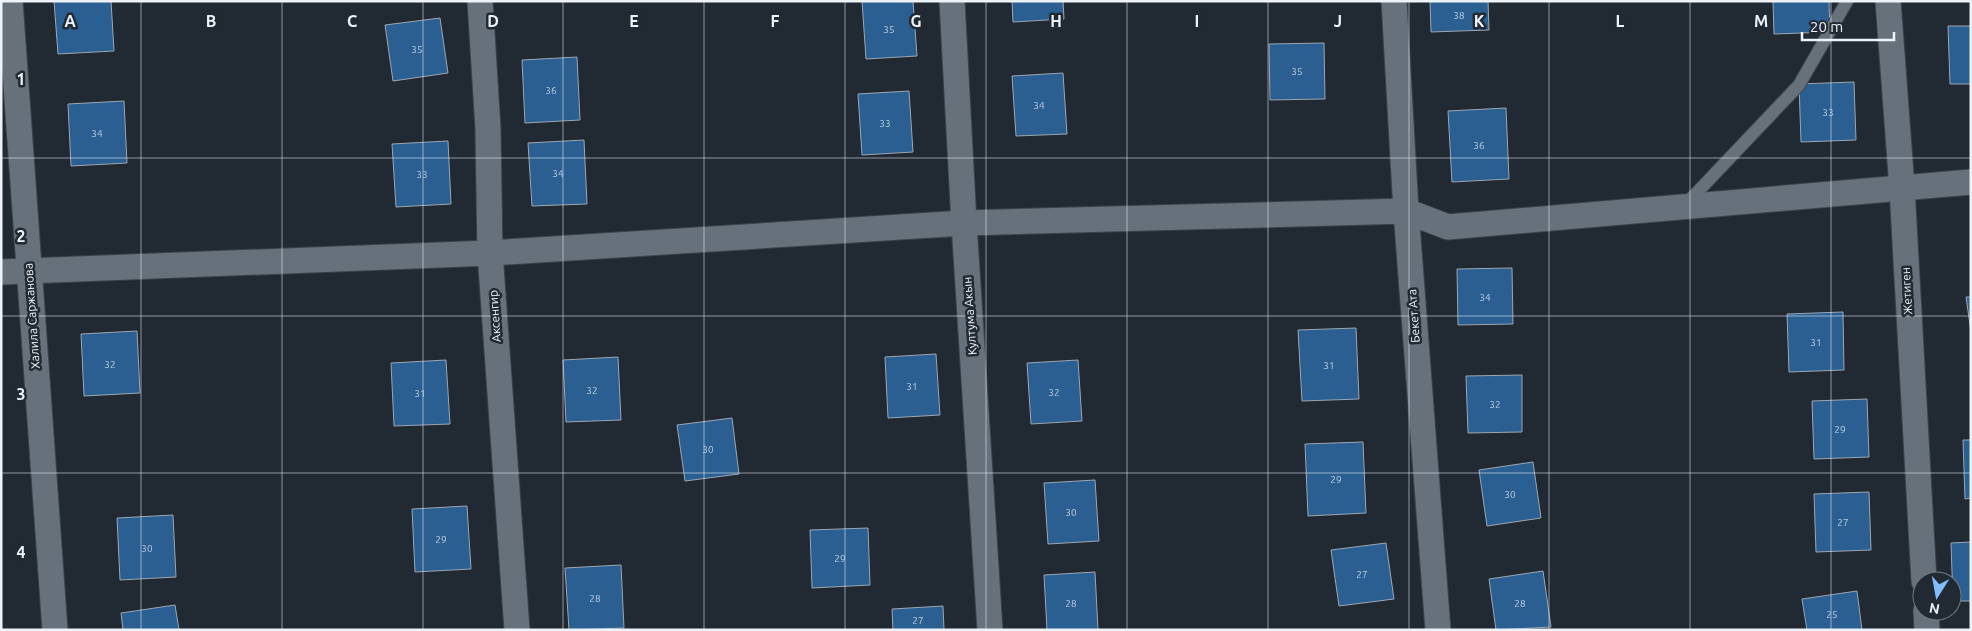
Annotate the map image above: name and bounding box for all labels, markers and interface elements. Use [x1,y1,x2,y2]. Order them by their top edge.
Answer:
house number: 38 [1453,10,1465,21]
scale bar [1802,10,1894,42]
text: A [64,12,76,30]
text: B [206,12,216,30]
text: C [347,12,357,30]
text: D [487,12,499,30]
text: E [629,12,639,30]
text: F [771,12,780,30]
text: G [910,12,922,30]
text: H [1050,12,1062,30]
text: I [1195,12,1199,30]
text: J [1334,12,1342,30]
text: K [1474,12,1485,30]
text: L [1616,12,1625,30]
text: M [1754,12,1768,30]
text: 20 m [1810,18,1843,35]
house number: 35 [883,24,895,35]
house number: 35 [411,44,423,55]
house number: 35 [1291,66,1303,77]
text: 1 [16,70,26,88]
house number: 36 [545,85,557,96]
house number: 34 [1033,100,1045,111]
house number: 33 [1822,107,1834,118]
house number: 33 [879,118,891,129]
house number: 34 [91,128,103,139]
house number: 36 [1473,140,1485,151]
house number: 34 [552,168,564,179]
house number: 33 [416,169,428,180]
text: 2 [16,227,26,245]
street label: Халила Саржанова [21,263,42,369]
street label: Жетиген [1899,267,1914,315]
street label: Култума Акын [960,276,979,356]
street label: Бекет Ата [1405,289,1422,343]
street label: Аксенгир [486,290,503,342]
house number: 34 [1479,292,1491,303]
house number: 31 [1810,337,1822,348]
house number: 32 [104,359,116,370]
house number: 31 [1323,360,1335,371]
house number: 31 [906,381,918,392]
text: 3 [16,385,26,403]
house number: 32 [586,385,598,396]
house number: 32 [1048,387,1060,398]
house number: 31 [414,388,426,399]
house number: 32 [1489,399,1501,410]
house number: 29 [1834,424,1846,435]
house number: 30 [702,444,714,455]
house number: 29 [1330,474,1342,485]
house number: 30 [1504,489,1516,500]
house number: 30 [1065,507,1077,518]
house number: 27 [1837,517,1849,528]
house number: 29 [435,534,447,545]
text: 4 [16,543,26,561]
house number: 30 [141,543,153,554]
house number: 29 [834,553,846,564]
house number: 27 [1356,569,1368,580]
north arrow [1912,571,1962,621]
house number: 28 [589,593,601,604]
house number: 28 [1065,598,1077,609]
house number: 28 [1514,598,1526,609]
text: N [1928,600,1941,618]
house number: 25 [1826,609,1838,620]
house number: 27 [912,615,924,626]

